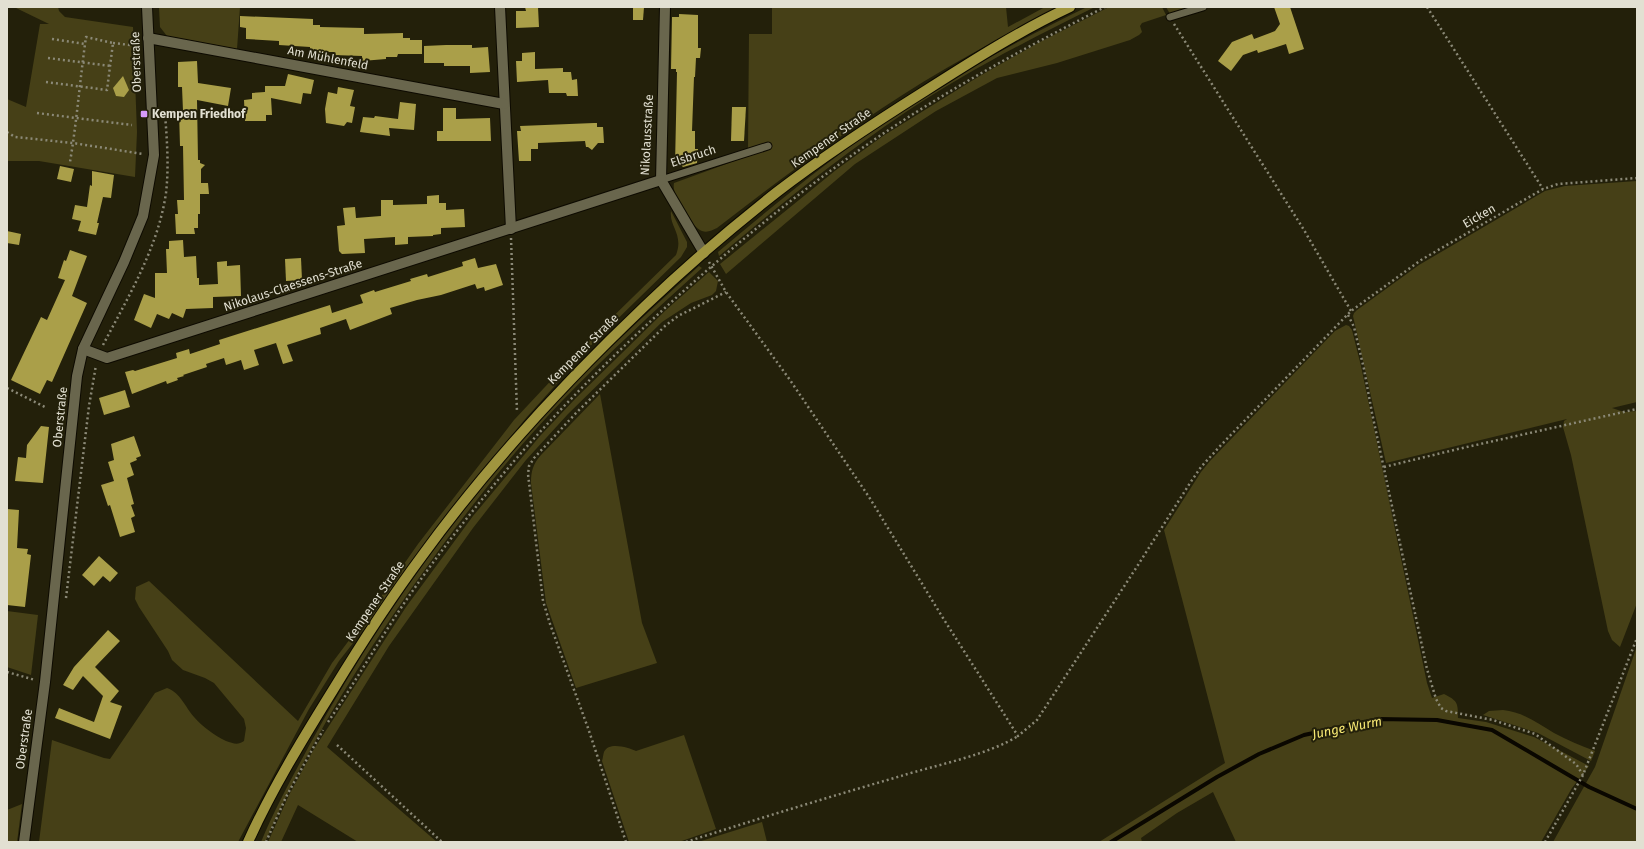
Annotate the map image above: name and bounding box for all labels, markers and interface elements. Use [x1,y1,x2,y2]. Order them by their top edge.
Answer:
street label: Oberstraße [128,31,144,93]
street label: Am Mühlenfeld [287,43,369,73]
street label: Nikolausstraße [638,94,656,176]
street label: Kempener Straße [788,105,874,171]
place label: Kempen Friedhof [152,107,247,121]
marker: Kempen Friedhof [139,109,149,119]
street label: Elsbruch [669,142,717,170]
street label: Eicken [1460,201,1498,231]
street label: Nikolaus-Claessens-Straße [222,256,364,314]
street label: Kempener Straße [545,311,621,387]
street label: Oberstraße [50,386,70,448]
street label: Kempener Straße [343,558,407,644]
street label: Oberstraße [13,708,35,770]
water label: Junge Wurm [1310,713,1383,742]

